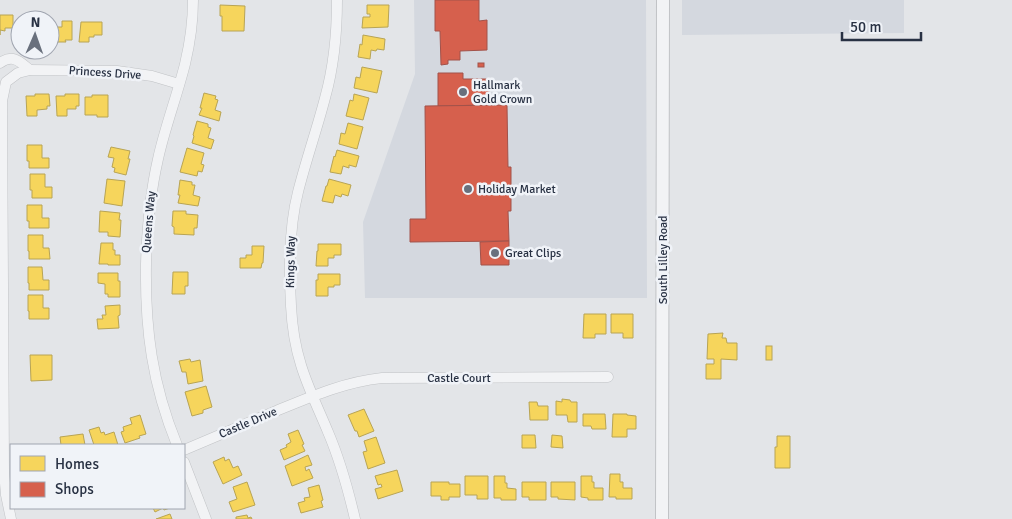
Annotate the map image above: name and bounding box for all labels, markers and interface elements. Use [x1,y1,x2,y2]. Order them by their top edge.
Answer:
north arrow [10,10,60,60]
scale bar [842,10,921,42]
text: N [30,14,41,31]
text: 50 m [850,18,881,36]
street label: Princess Drive [68,63,142,83]
place label: Hallmark Gold Crown [473,78,532,107]
marker: Hallmark Gold Crown [457,86,469,98]
place label: Holiday Market [478,182,556,197]
marker: Holiday Market [462,183,474,195]
street label: Queens Way [139,190,159,254]
street label: South Lilley Road [656,216,671,304]
street label: Kings Way [283,235,299,288]
place label: Great Clips [505,246,561,261]
marker: Great Clips [489,247,501,259]
street label: Castle Court [427,371,491,386]
street label: Castle Drive [217,404,279,442]
legend [10,444,185,509]
text: Homes [55,455,99,473]
text: Shops [55,480,94,498]

